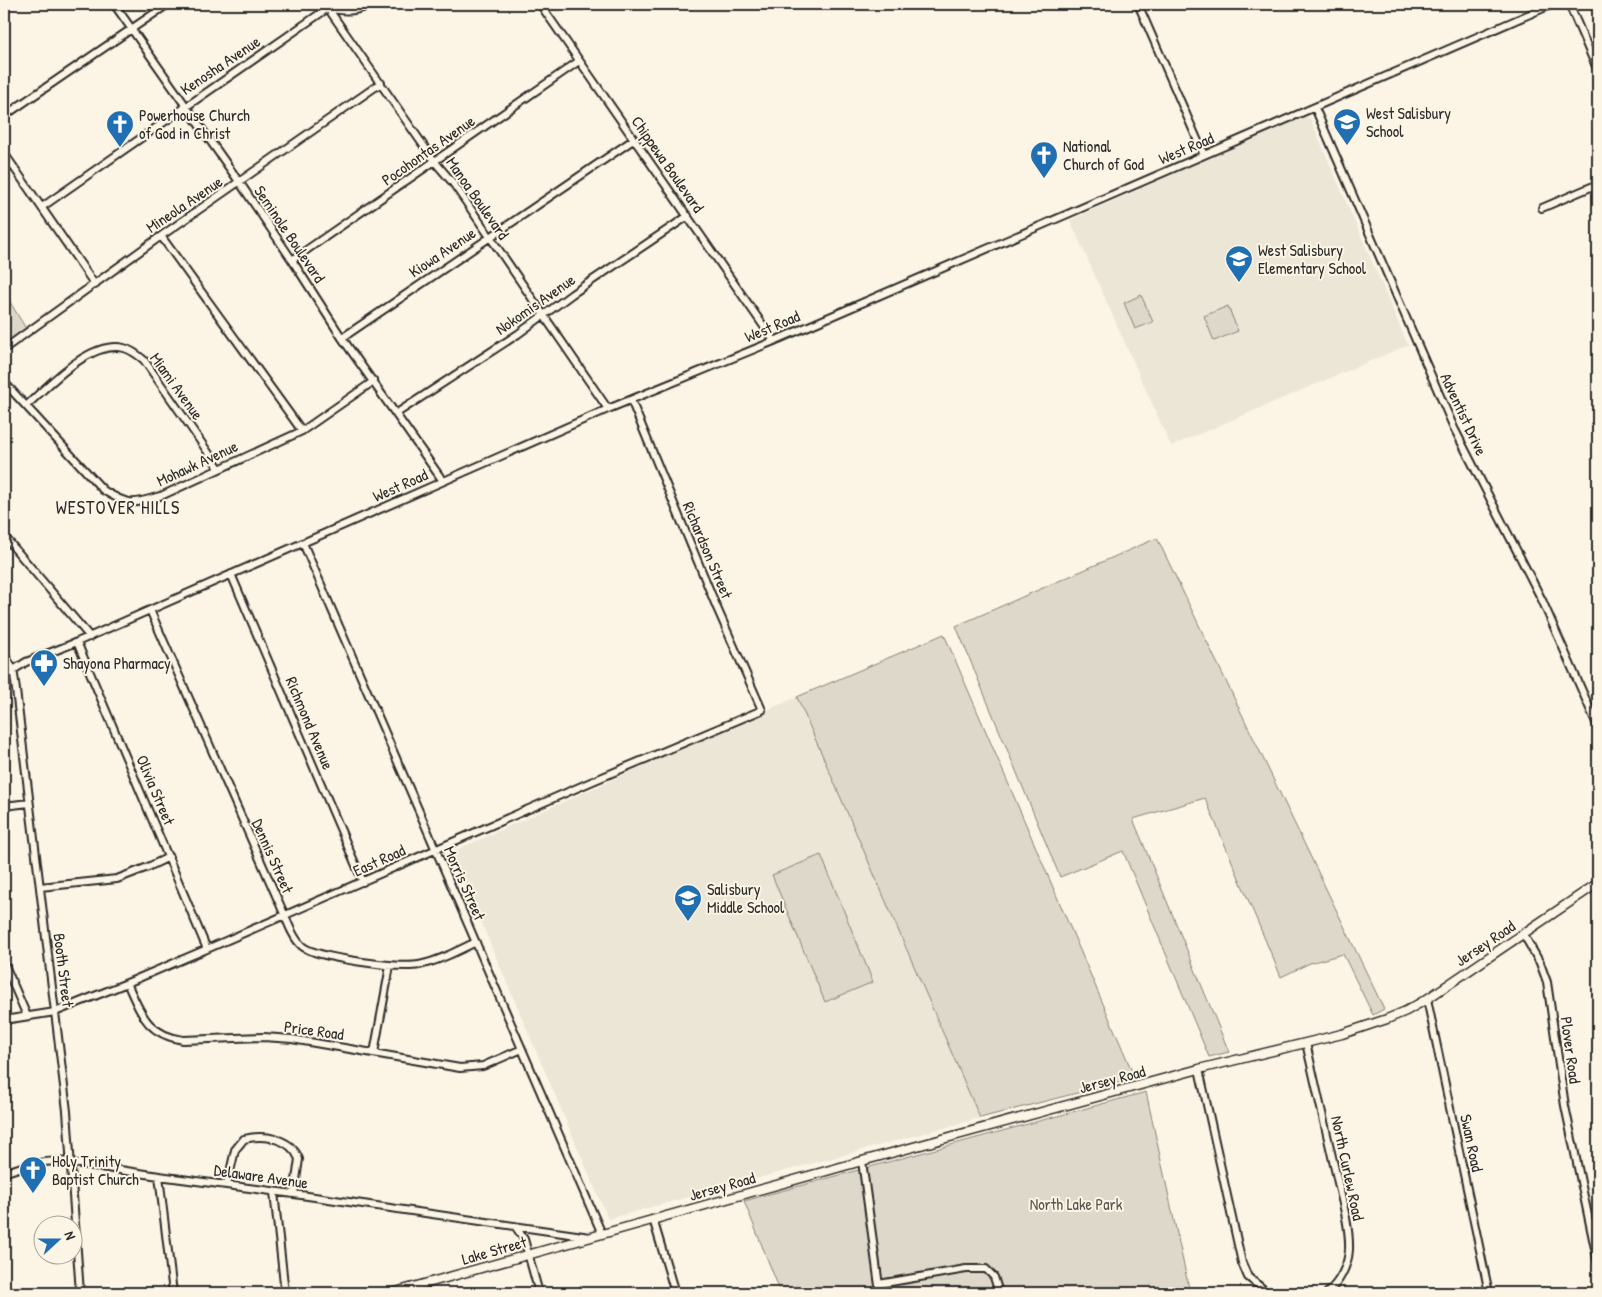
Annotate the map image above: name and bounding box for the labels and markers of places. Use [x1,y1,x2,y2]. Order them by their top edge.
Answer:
place label: West Salisbury School [1366,102,1451,142]
place label: Powerhouse Church of God in Christ [139,104,250,144]
school or university icon: West Salisbury School [1332,107,1362,146]
church icon: Powerhouse Church of God in Christ [105,109,135,148]
place label: National Church of God [1063,135,1144,175]
church icon: National Church of God [1029,140,1059,179]
place label: West Salisbury Elementary School [1258,239,1367,279]
school or university icon: West Salisbury Elementary School [1224,244,1254,283]
pharmacy icon: Shayona Pharmacy [29,648,59,687]
place label: Shayona Pharmacy [63,652,171,674]
place label: Salisbury Middle School [707,878,785,918]
school or university icon: Salisbury Middle School [673,883,703,922]
place label: Holy Trinity Baptist Church [52,1150,139,1190]
church icon: Holy Trinity Baptist Church [18,1155,48,1194]

